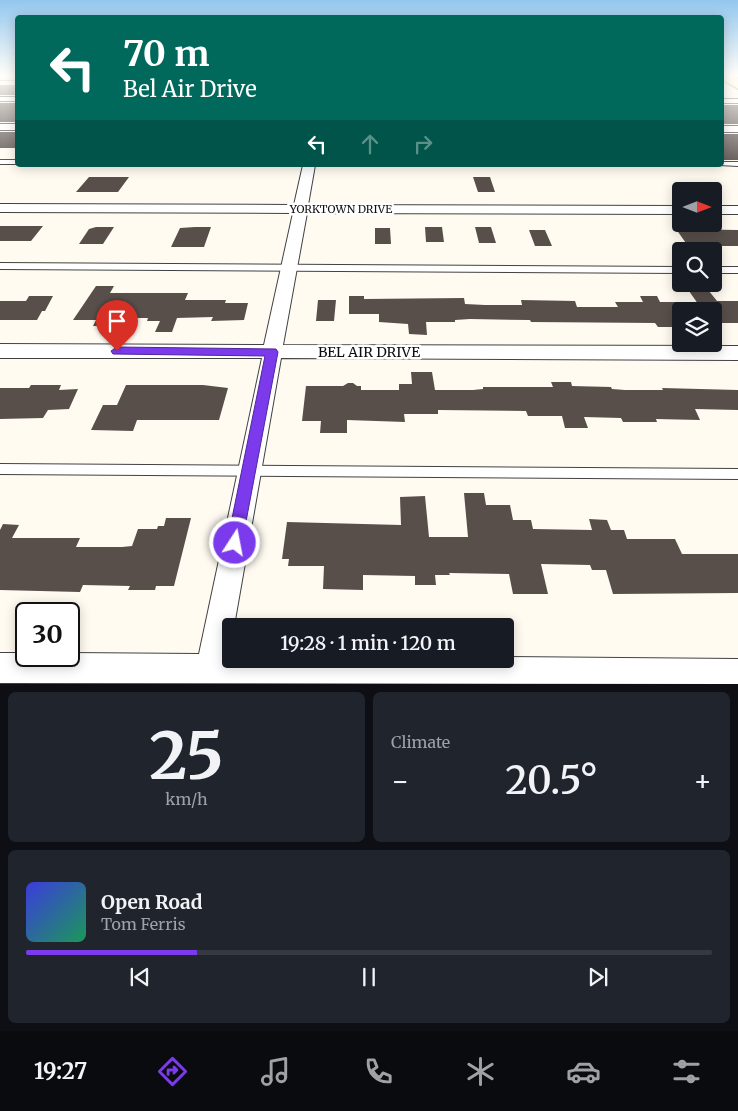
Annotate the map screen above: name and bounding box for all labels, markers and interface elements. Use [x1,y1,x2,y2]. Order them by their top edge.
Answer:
text: 70 m [123,32,210,76]
icon: left [40,35,105,100]
text: Bel Air Drive [123,75,257,103]
icon: left [303,130,331,158]
icon: ahead [356,130,384,158]
icon: right [409,130,437,158]
north arrow [672,182,722,232]
map controls [672,182,722,352]
street label: YORKTOWN DRIVE [289,202,392,216]
button: search [672,242,722,292]
pin [96,300,138,351]
button: layers [672,302,722,352]
icon: arrive [103,307,131,335]
street label: BEL AIR DRIVE [318,343,420,361]
position arrow [208,516,260,568]
speed limit sign: 30 [15,602,80,667]
text: 19:28 · 1 min · 120 m [280,631,456,655]
text: 25 [149,715,224,797]
text: Climate [391,732,450,752]
text: 20.5° [505,757,598,804]
text: − [391,763,410,799]
text: + [693,763,712,799]
text: km/h [165,789,208,809]
text: Open Road [101,890,203,914]
text: Tom Ferris [101,914,186,934]
icon: previous [126,963,154,991]
icon: pause [355,963,383,991]
icon: next [584,963,612,991]
icon: directions [155,1054,190,1089]
icon: music [258,1054,293,1089]
icon: phone [361,1054,396,1089]
icon: climate [463,1054,498,1089]
icon: car [566,1054,601,1089]
icon: filters [669,1054,704,1089]
text: 19:27 [34,1057,87,1085]

